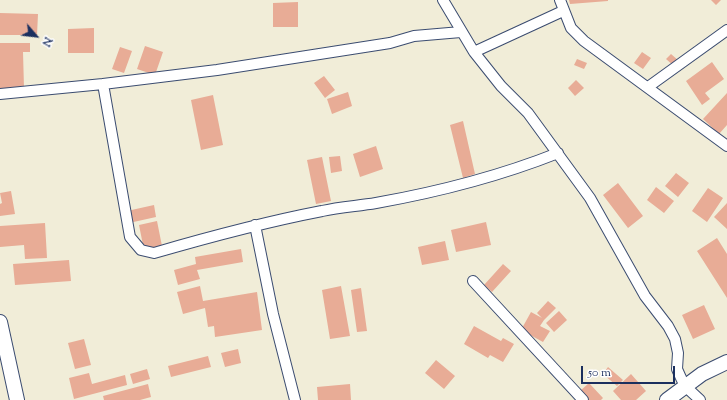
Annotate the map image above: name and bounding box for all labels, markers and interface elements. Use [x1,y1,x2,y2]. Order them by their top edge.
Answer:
north arrow [16,16,56,56]
text: N [37,34,56,49]
scale bar [583,358,677,384]
text: 50 m [588,364,611,382]

